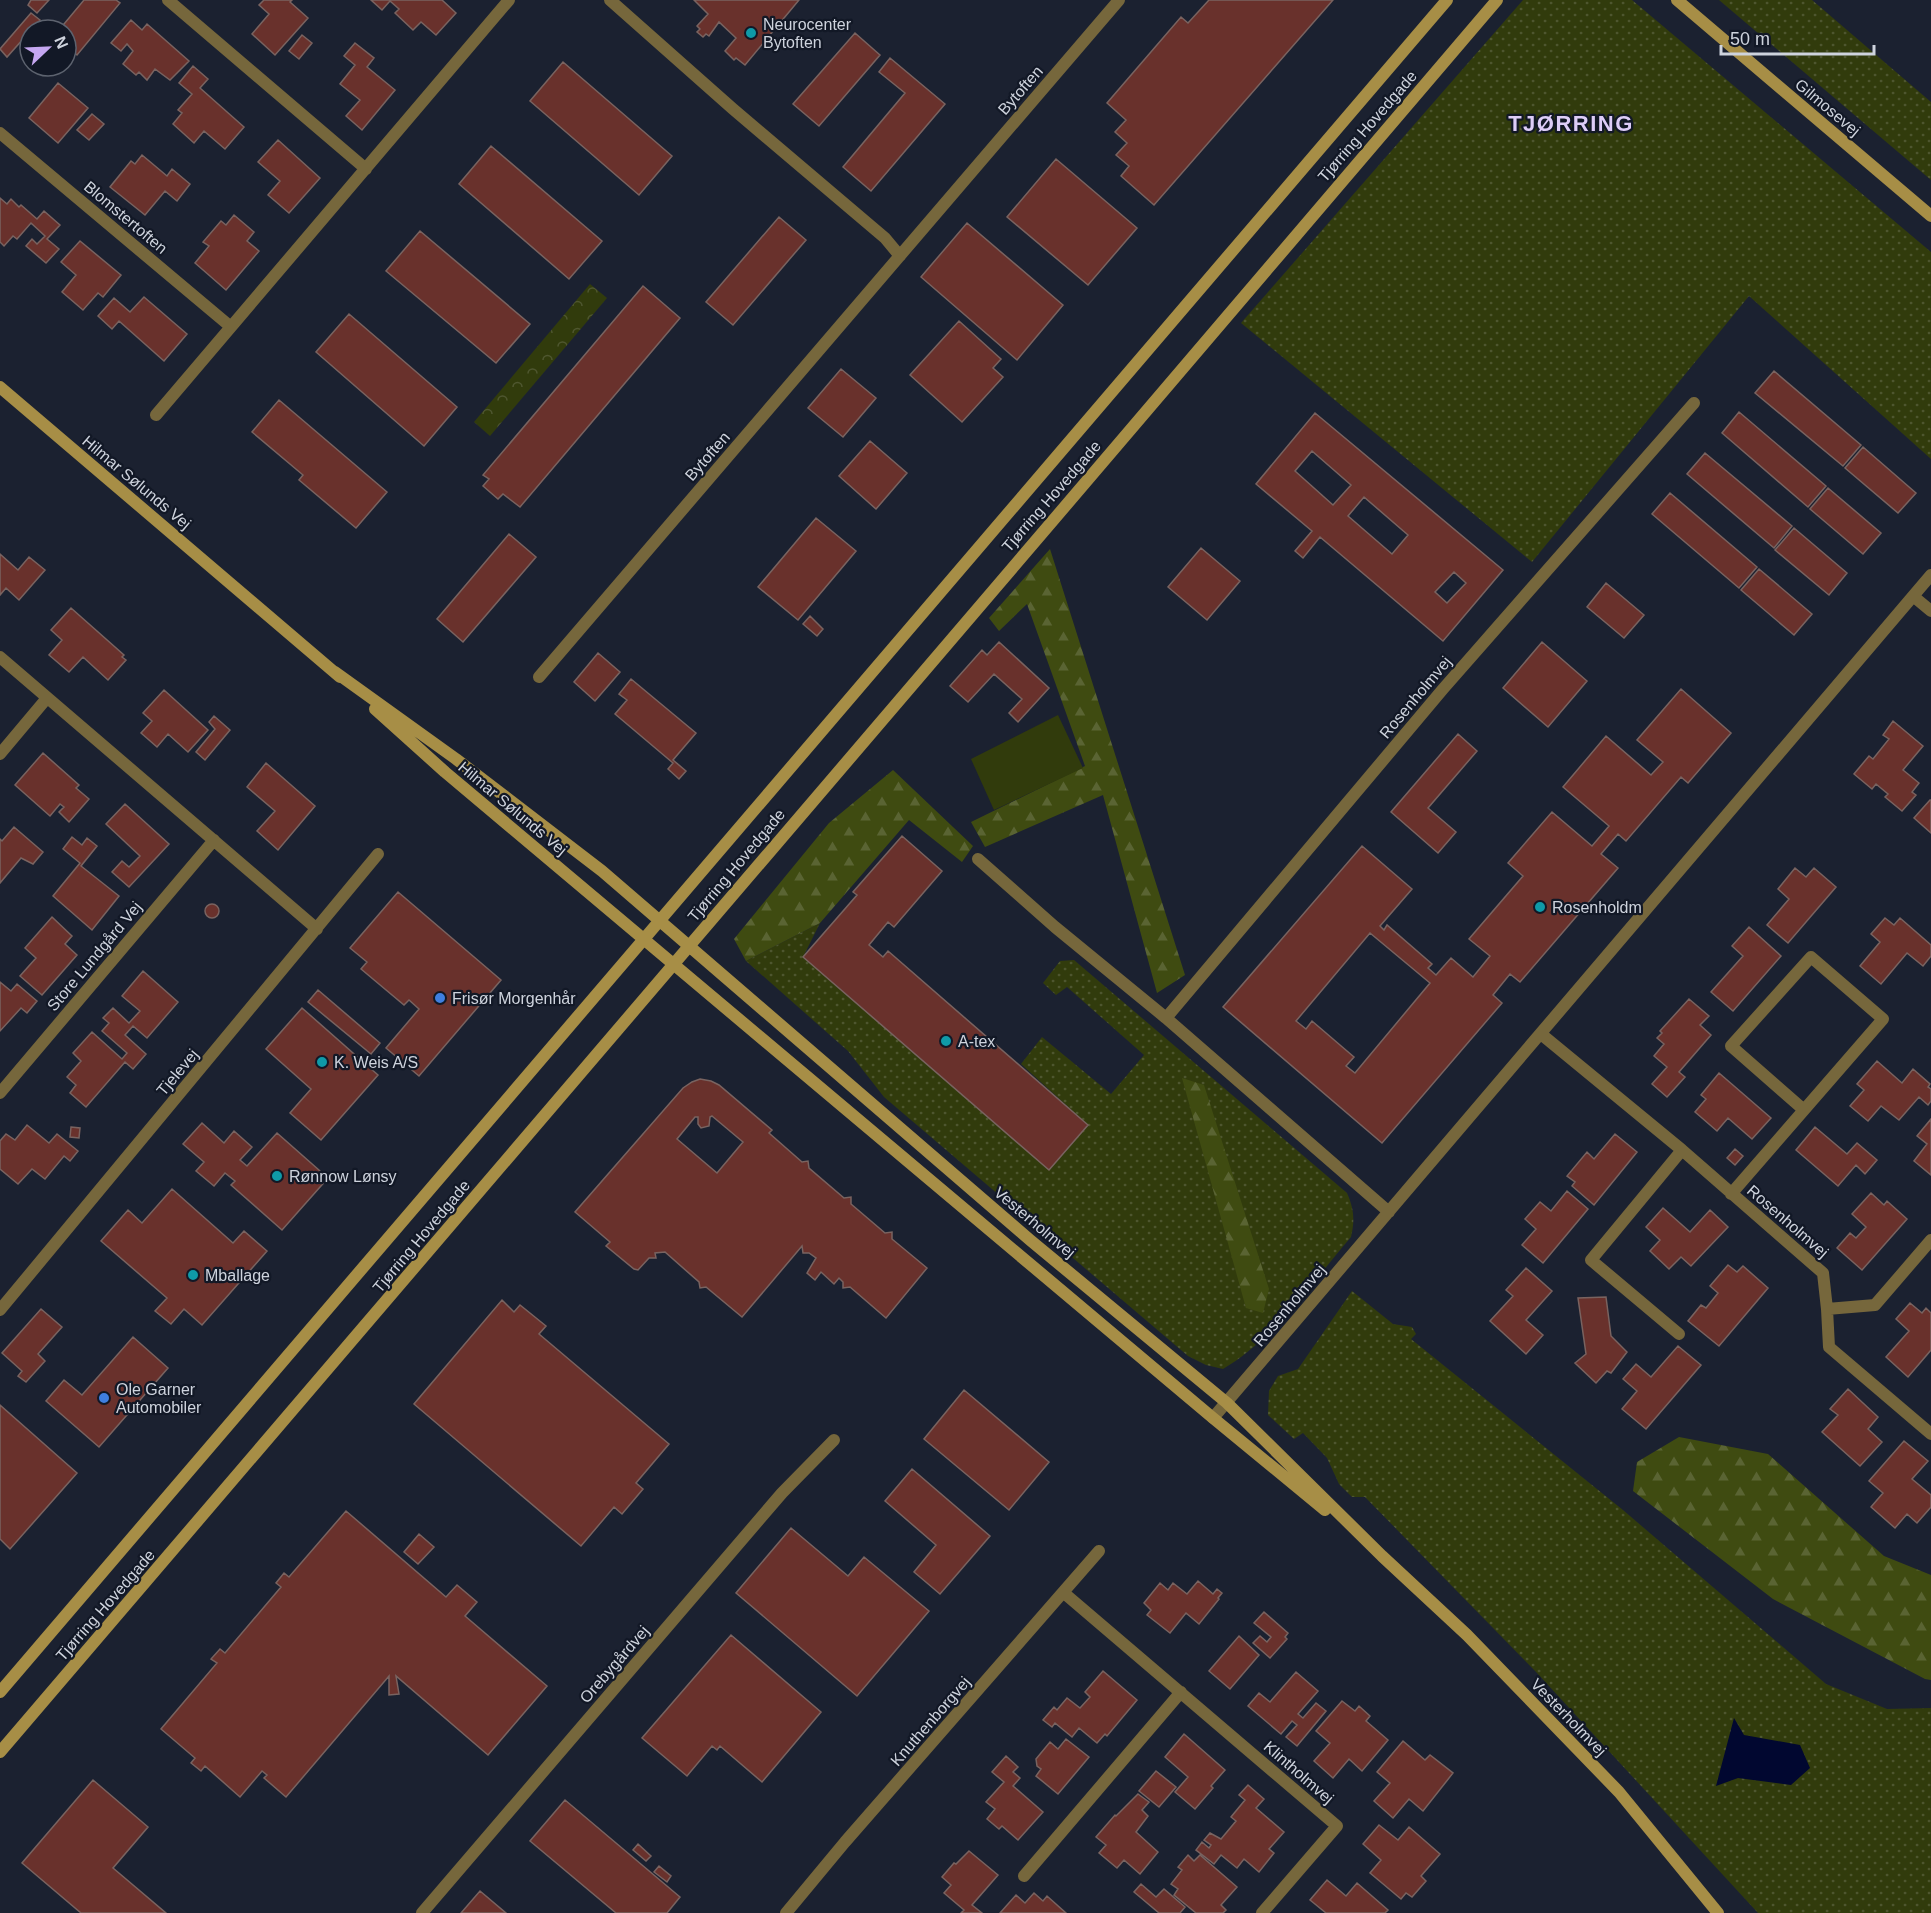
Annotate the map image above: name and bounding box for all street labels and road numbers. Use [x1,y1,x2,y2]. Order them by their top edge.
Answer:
street label: Bytoften [995,63,1046,118]
street label: Tjørring Hovedgade [1315,67,1420,185]
street label: Gilmosevej [1792,75,1863,139]
street label: Blomstertoften [81,178,171,257]
street label: Bytoften [682,429,733,484]
street label: Hilmar Sølunds Vej [79,432,194,533]
street label: Tjørring Hovedgade [999,437,1104,555]
street label: Rosenholmvej [1376,653,1454,742]
street label: Hilmar Sølunds Vej [455,758,570,859]
street label: Tjørring Hovedgade [684,806,788,925]
street label: Store Lundgård Vej [44,898,145,1014]
street label: Tjelevej [153,1046,202,1099]
street label: Tjørring Hovedgade [369,1177,473,1296]
street label: Rosenholmvej [1744,1182,1832,1261]
street label: Vesterholmvej [991,1184,1079,1261]
street label: Rosenholmvej [1250,1261,1328,1350]
street label: Tjørring Hovedgade [53,1546,158,1664]
street label: Orebygårdvej [576,1623,652,1706]
street label: Knuthenborgvej [887,1673,974,1769]
street label: Vesterholmvej [1528,1675,1610,1759]
street label: Klintholmvej [1261,1738,1337,1807]

